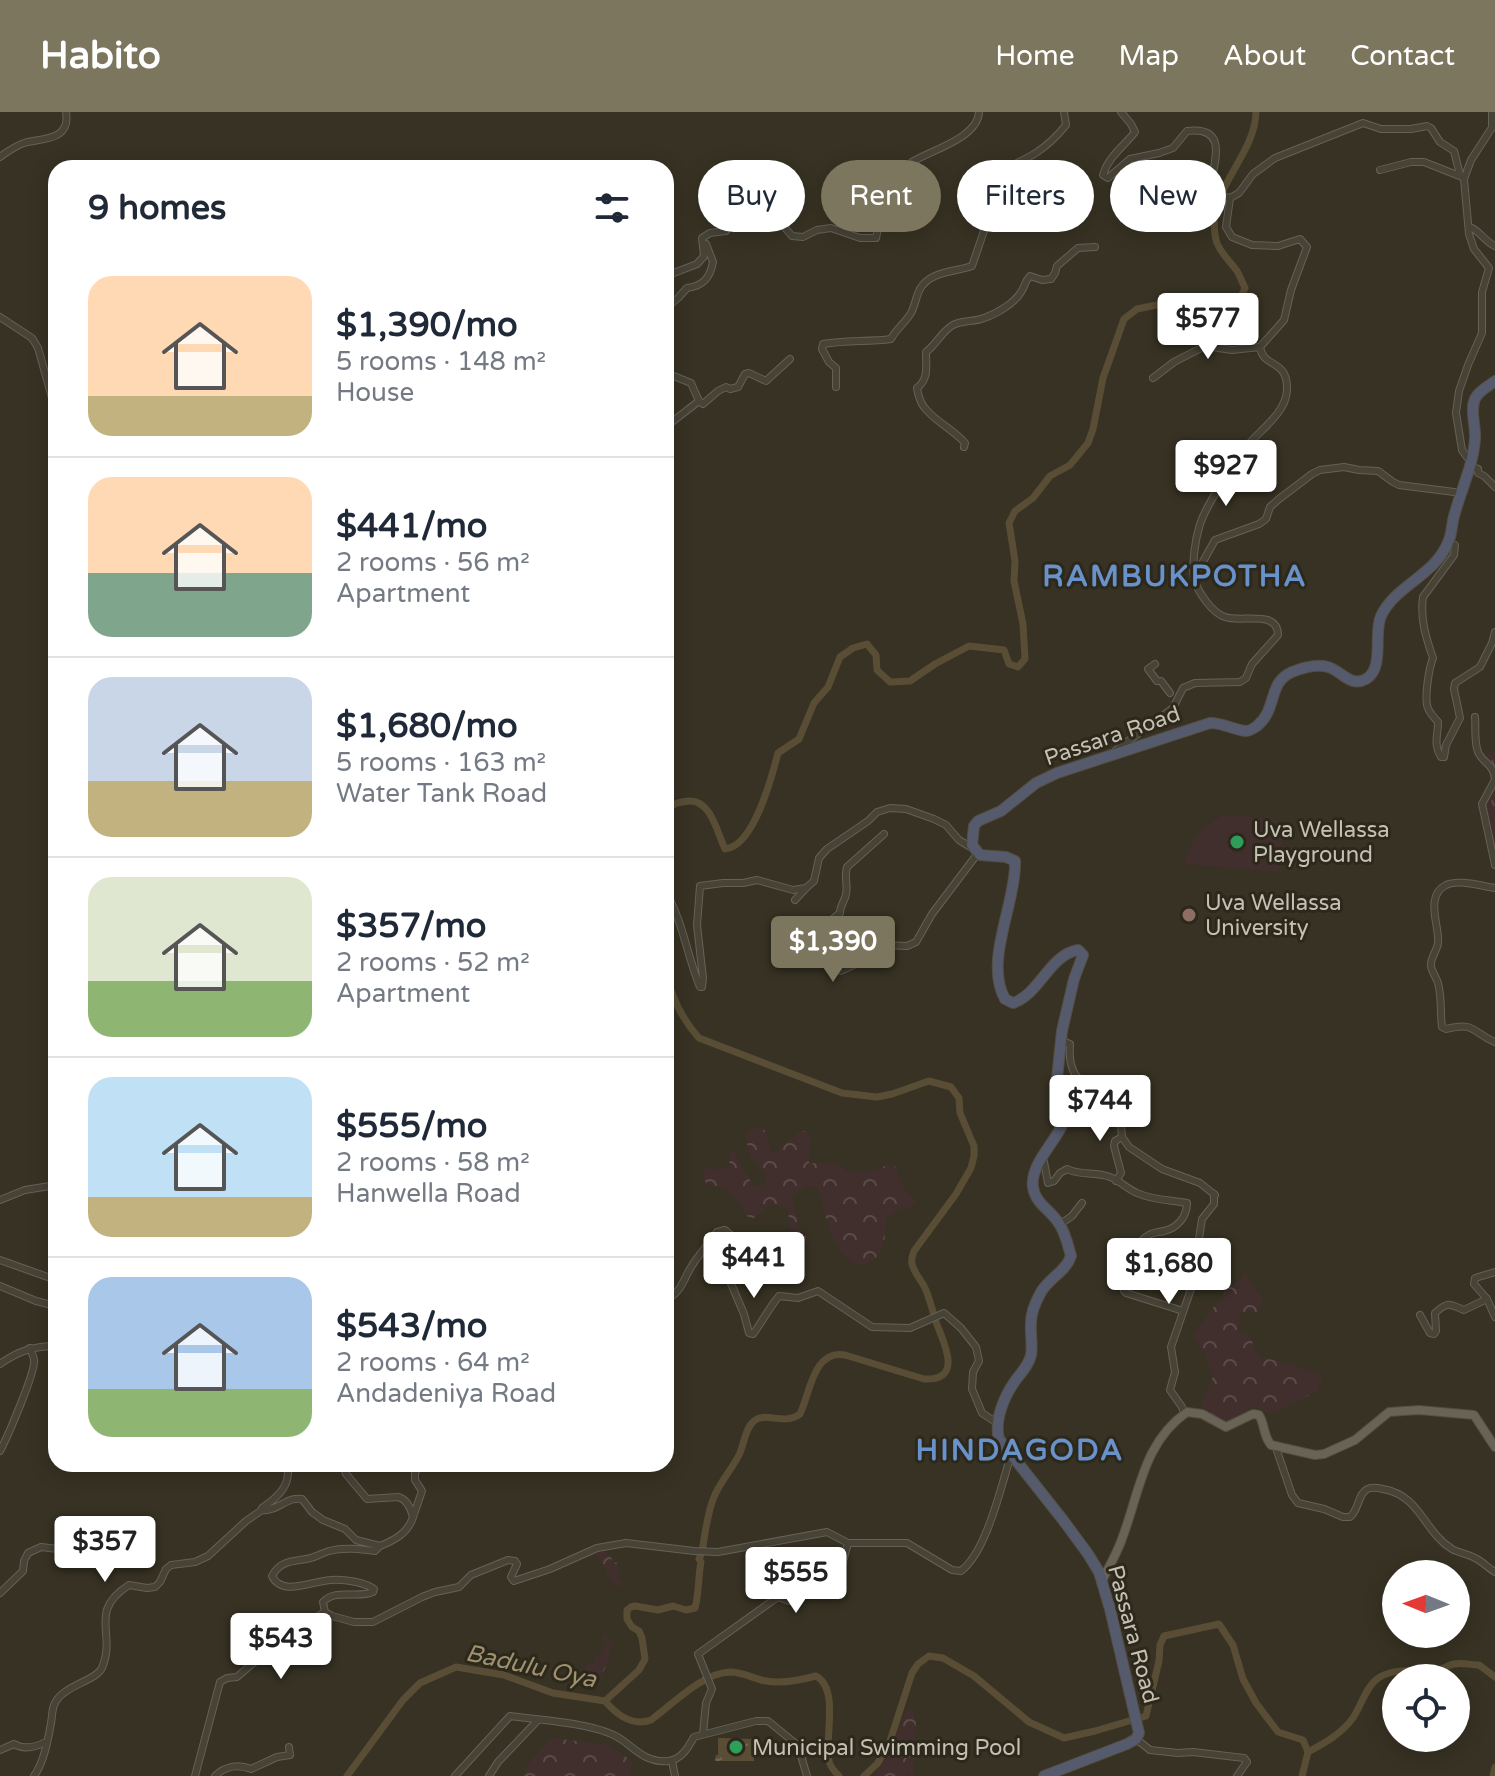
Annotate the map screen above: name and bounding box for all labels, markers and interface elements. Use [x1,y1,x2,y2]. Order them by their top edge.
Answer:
text: Habito [40,33,161,79]
text: Home [995,39,1075,73]
text: Map [1119,39,1179,73]
text: About [1223,39,1306,73]
text: Contact [1350,39,1455,73]
chip: Buy [698,160,805,232]
chip: Rent [821,160,941,232]
chip: Filters [957,160,1094,232]
chip: New [1110,160,1226,232]
icon: filters [590,186,634,230]
text: 9 homes [88,188,226,229]
pin: $577 [1161,293,1255,361]
text: $577 [1175,303,1241,334]
text: $1,390/mo [336,305,518,346]
icon: home [152,308,248,404]
text: 5 rooms · 148 m² [336,346,546,377]
text: House [336,377,414,408]
pin: $927 [1179,440,1273,508]
text: $927 [1193,450,1259,481]
text: $441/mo [336,506,487,547]
icon: home [152,509,248,605]
text: 2 rooms · 56 m² [336,547,530,578]
district label: RAMBUKPOTHA [1042,558,1308,595]
text: Apartment [336,578,470,609]
street label: Passara Road [1041,701,1184,771]
text: $1,680/mo [336,706,518,747]
icon: home [152,709,248,805]
text: 5 rooms · 163 m² [336,747,546,778]
text: Water Tank Road [336,778,547,809]
place label: Uva Wellassa Playground [1253,817,1390,868]
marker: Uva Wellassa Playground [1228,833,1246,851]
place label: Uva Wellassa University [1205,890,1342,941]
text: $357/mo [336,906,486,947]
marker: Uva Wellassa University [1180,906,1198,924]
icon: home [152,909,248,1005]
pin: $1,390 [768,916,898,984]
text: $1,390 [789,926,877,957]
text: 2 rooms · 52 m² [336,947,530,978]
text: Apartment [336,978,470,1009]
pin: $744 [1053,1075,1147,1143]
text: $744 [1067,1085,1133,1116]
text: $555/mo [336,1106,487,1147]
icon: home [152,1109,248,1205]
text: 2 rooms · 58 m² [336,1147,530,1178]
text: Hanwella Road [336,1178,521,1209]
pin: $441 [707,1232,801,1300]
pin: $1,680 [1104,1238,1234,1306]
text: $441 [721,1242,787,1273]
text: $1,680 [1125,1248,1213,1279]
text: $543/mo [336,1306,487,1347]
icon: home [152,1309,248,1405]
text: 2 rooms · 64 m² [336,1347,530,1378]
text: Andadeniya Road [336,1378,556,1409]
district label: HINDAGODA [916,1432,1124,1469]
pin: $357 [58,1516,152,1584]
text: $357 [72,1526,138,1557]
pin: $555 [749,1547,843,1615]
text: $555 [763,1557,829,1588]
north arrow [1382,1560,1470,1648]
map controls [1382,1560,1470,1752]
street label: Passara Road [1102,1562,1164,1706]
pin: $543 [234,1613,328,1681]
text: $543 [248,1623,314,1654]
water label: Badulu Oya [463,1639,599,1695]
button: locate [1382,1664,1470,1752]
place label: Municipal Swimming Pool [752,1735,1021,1761]
marker: Municipal Swimming Pool [727,1738,745,1756]

